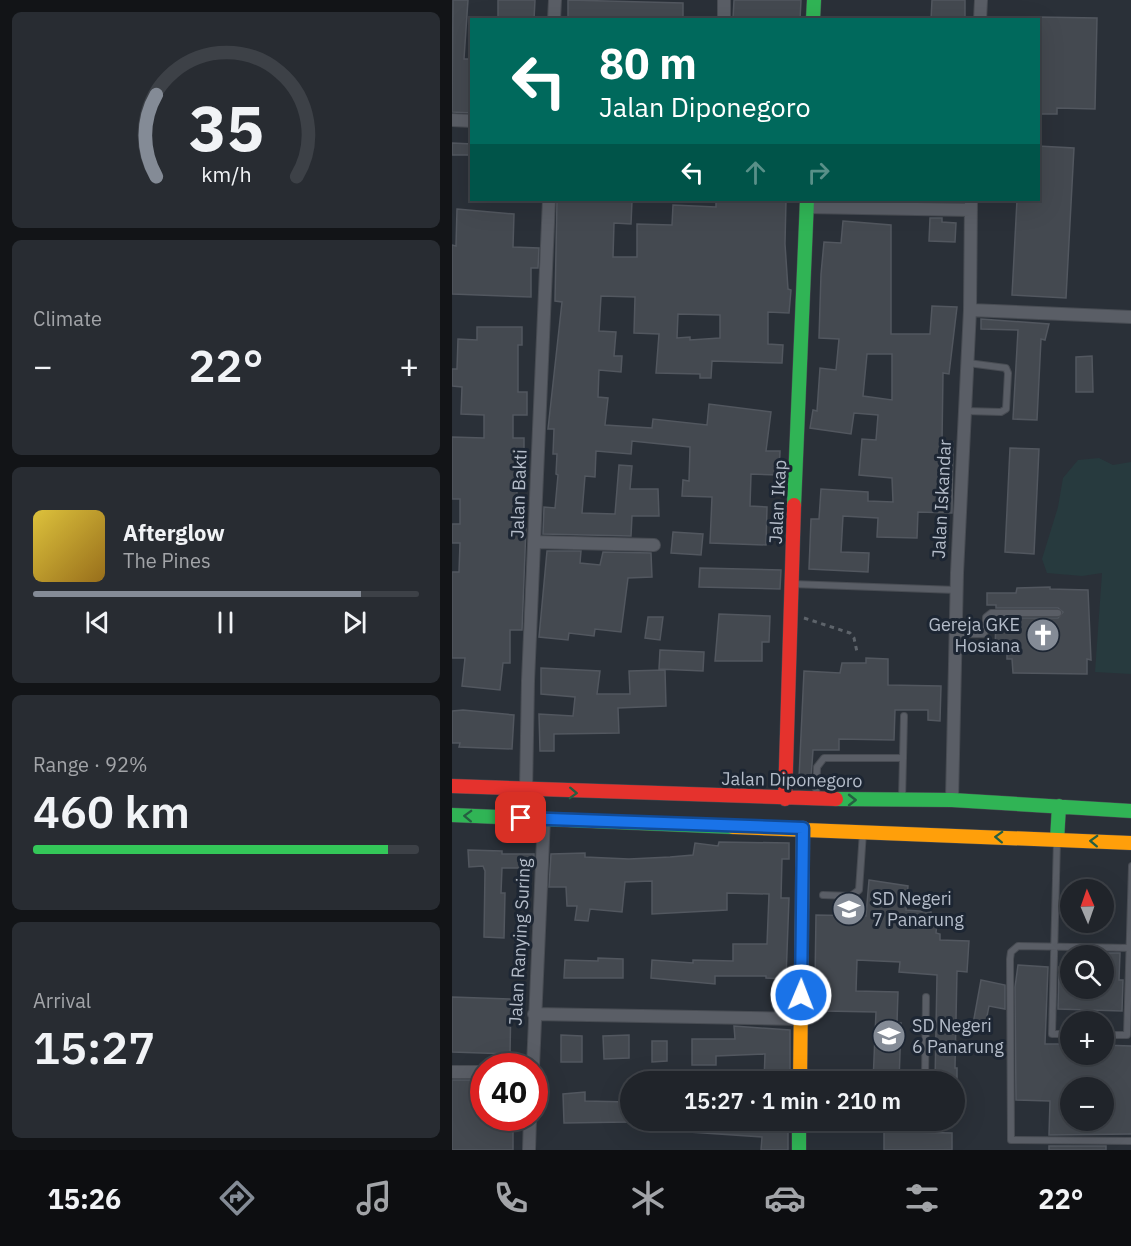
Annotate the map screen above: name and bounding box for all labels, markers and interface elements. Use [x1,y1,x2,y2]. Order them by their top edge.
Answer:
text: 80 m [599,36,697,91]
icon: left [500,42,578,120]
text: 35 [189,87,263,168]
text: Jalan Diponegoro [599,89,811,124]
icon: left [676,156,709,189]
icon: ahead [739,156,772,189]
icon: right [802,156,835,189]
text: km/h [201,160,251,188]
text: Climate [33,305,102,332]
text: 22° [188,336,264,394]
text: − [33,344,53,387]
text: + [399,344,419,387]
street label: Jalan Iskandar [927,438,956,559]
street label: Jalan Bakti [505,449,532,539]
street label: Jalan Ikap [764,459,791,545]
text: Afterglow [123,518,225,547]
text: The Pines [123,547,211,574]
icon: previous [81,606,114,639]
icon: pause [209,606,242,639]
icon: next [338,606,371,639]
place label: Gereja GKE Hosiana [928,613,1020,657]
church icon: Gereja GKE Hosiana [1025,617,1061,653]
text: Range · 92% [33,751,148,778]
street label: Jalan Diponegoro [721,767,863,792]
text: 460 km [33,782,190,840]
one-way arrow [569,786,578,799]
pin [495,792,546,843]
one-way arrow [848,794,857,806]
icon: arrive [504,801,537,834]
one-way arrow [464,810,473,822]
one-way arrow [994,831,1003,844]
one-way arrow [1090,835,1099,848]
street label: Jalan Ranying Suring [504,857,535,1026]
north arrow [1060,879,1114,933]
map controls [1060,879,1114,1131]
place label: SD Negeri 7 Panarung [872,887,964,931]
school or university icon: SD Negeri 7 Panarung [831,891,867,927]
button: search [1060,945,1114,999]
position arrow [769,963,833,1027]
text: Arrival [33,987,91,1014]
button: + [1060,1011,1114,1065]
place label: SD Negeri 6 Panarung [912,1014,1004,1058]
text: 15:27 [33,1018,155,1076]
school or university icon: SD Negeri 6 Panarung [871,1018,907,1054]
speed limit sign: 40 [470,1053,548,1131]
button: − [1060,1077,1114,1131]
text: 15:27 · 1 min · 210 m [684,1086,901,1115]
icon: directions [216,1177,258,1219]
icon: music [353,1177,395,1219]
icon: phone [490,1177,532,1219]
icon: climate [627,1177,669,1219]
icon: car [764,1177,806,1219]
icon: filters [901,1177,943,1219]
text: 15:26 [48,1181,121,1216]
text: 22° [1038,1181,1083,1216]

